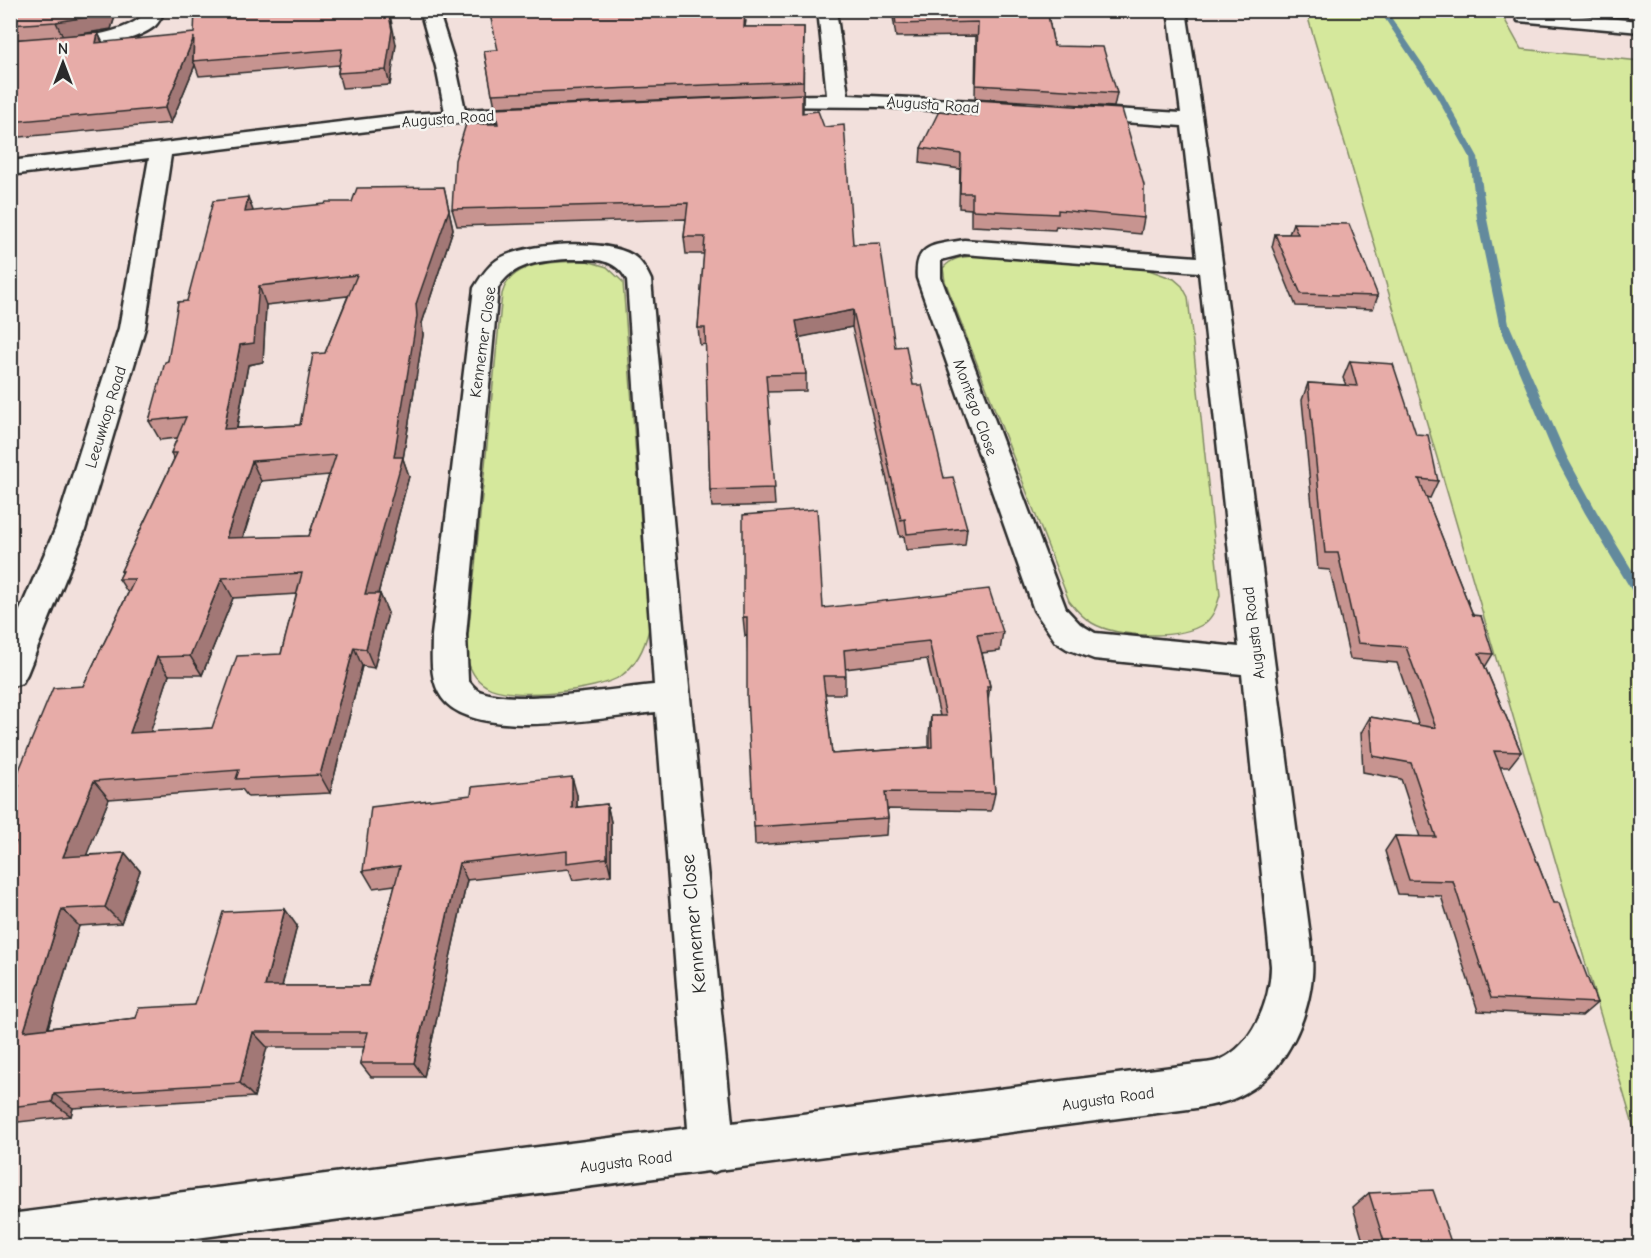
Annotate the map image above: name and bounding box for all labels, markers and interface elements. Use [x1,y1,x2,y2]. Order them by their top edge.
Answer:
north arrow [33,33,93,93]
text: N [58,40,68,58]
street label: Augusta Road [886,93,980,117]
street label: Augusta Road [401,107,495,131]
street label: Kennemer Close [466,285,500,399]
street label: Montego Close [949,357,1001,458]
street label: Leeuwkop Road [82,364,130,470]
street label: Augusta Road [1239,586,1269,680]
street label: Kennemer Close [676,853,711,995]
street label: Augusta Road [1061,1084,1155,1114]
street label: Augusta Road [579,1147,673,1177]

